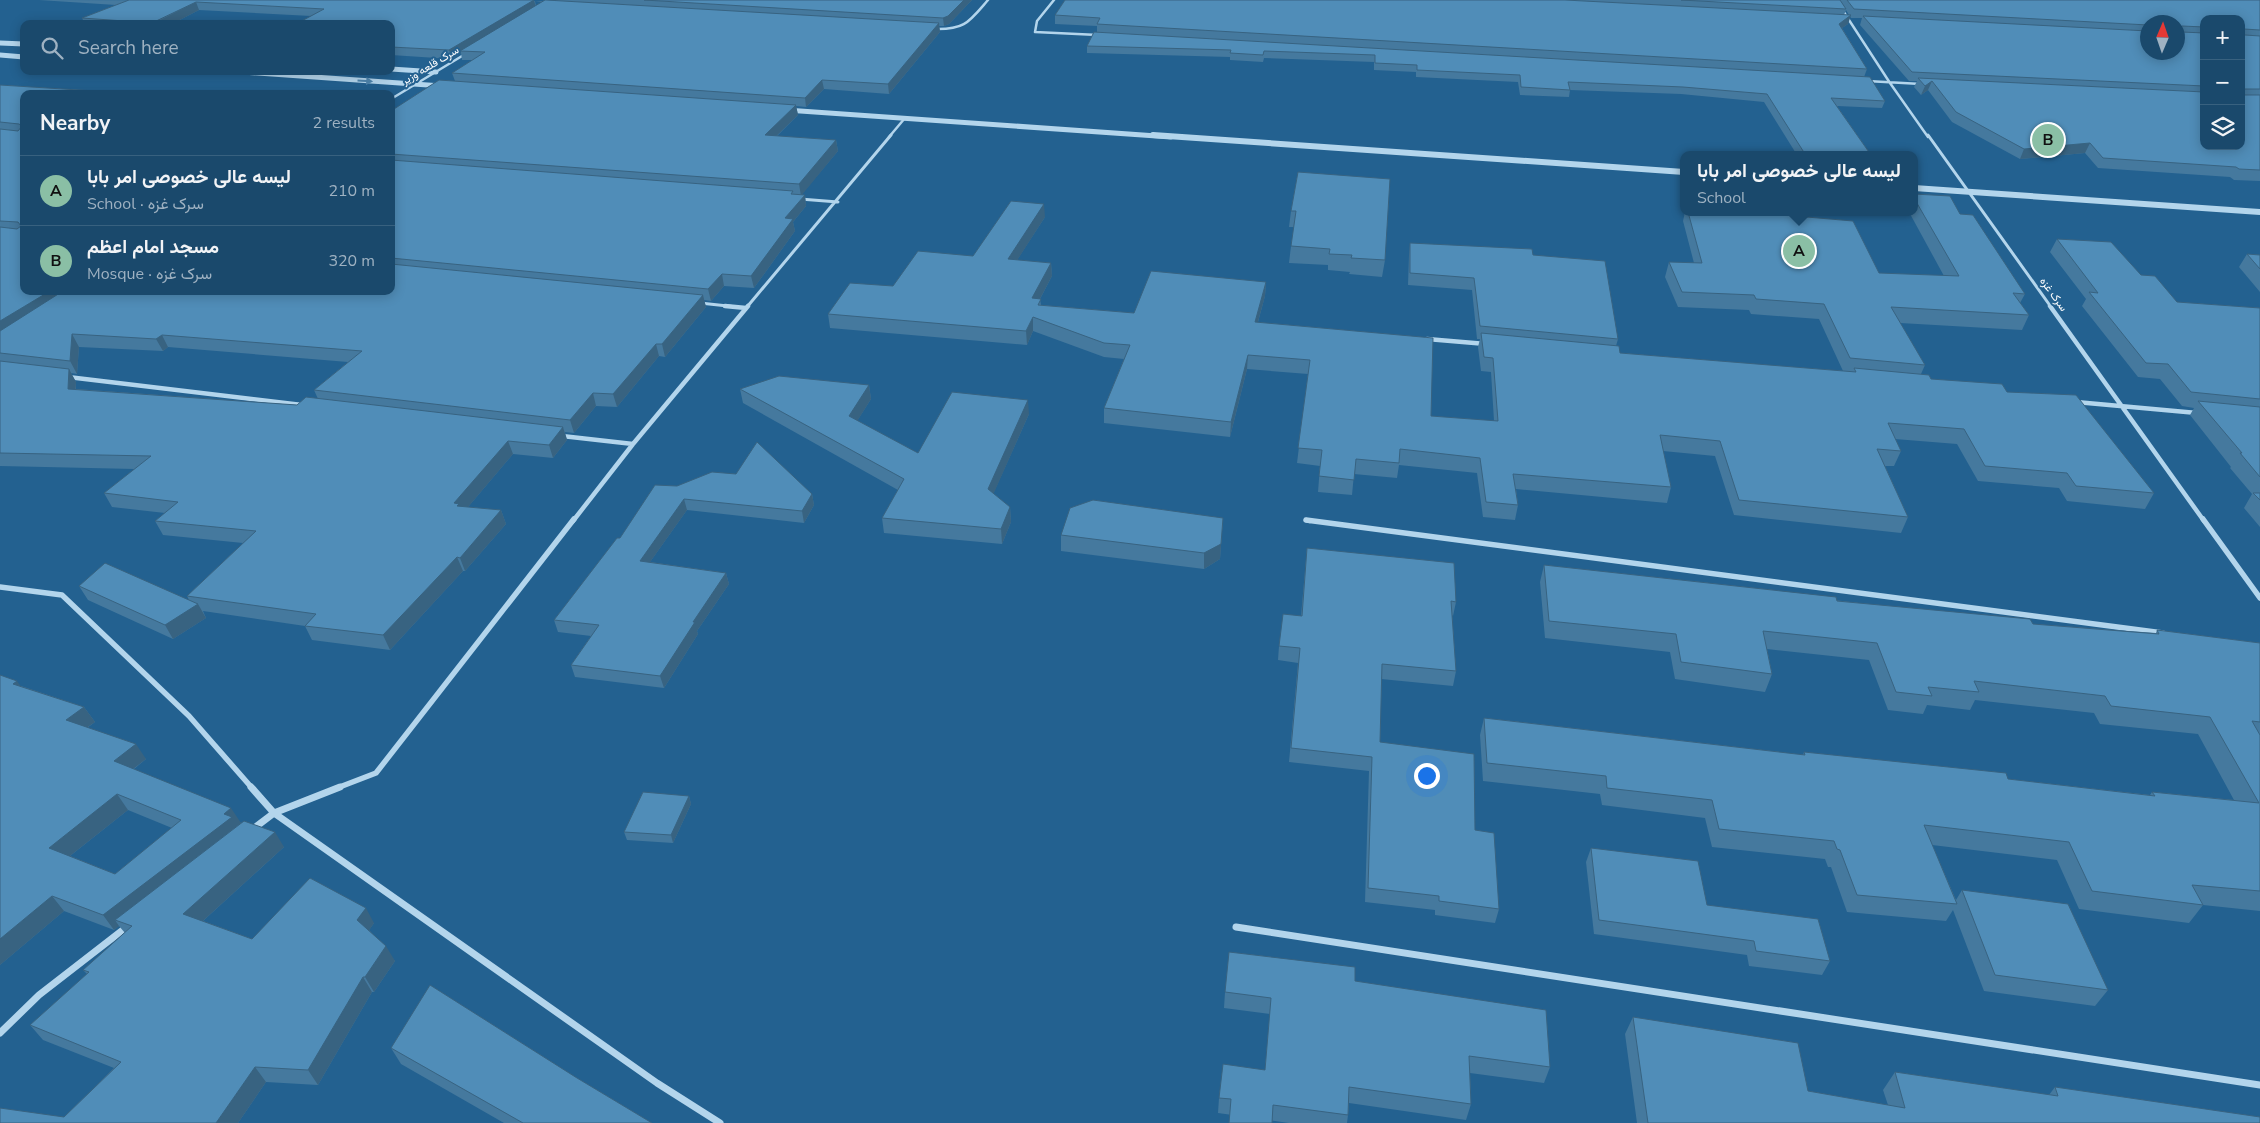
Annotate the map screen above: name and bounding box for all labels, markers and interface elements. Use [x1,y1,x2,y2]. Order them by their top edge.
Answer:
north arrow [2140,15,2185,60]
map controls [2200,15,2245,150]
button: + [2200,15,2245,60]
search box [20,20,395,75]
icon: search [38,34,66,62]
text: Search here [78,35,179,61]
street label: سرک قلعه وزیر [398,42,462,89]
button: − [2200,60,2245,105]
one-way arrow [357,77,373,85]
button: layers [2200,105,2245,150]
text: Nearby [40,109,110,137]
text: 2 results [313,112,375,134]
pin: B [2032,121,2064,159]
popup [1680,151,1918,216]
text: لیسه عالی خصوصی امر بابا [1697,158,1901,184]
text: لیسه عالی خصوصی امر بابا [87,164,291,190]
text: A [50,180,62,202]
text: 210 m [328,180,375,202]
text: School [1697,187,1746,209]
text: School · سرک غزه [87,193,204,215]
pin: A [1783,232,1815,270]
text: مسجد امام اعظم [87,234,219,260]
text: B [50,250,62,272]
text: 320 m [328,250,375,272]
text: Mosque · سرک غزه [87,263,212,285]
street label: سرک غزه [2036,274,2071,315]
your location [1414,763,1440,789]

